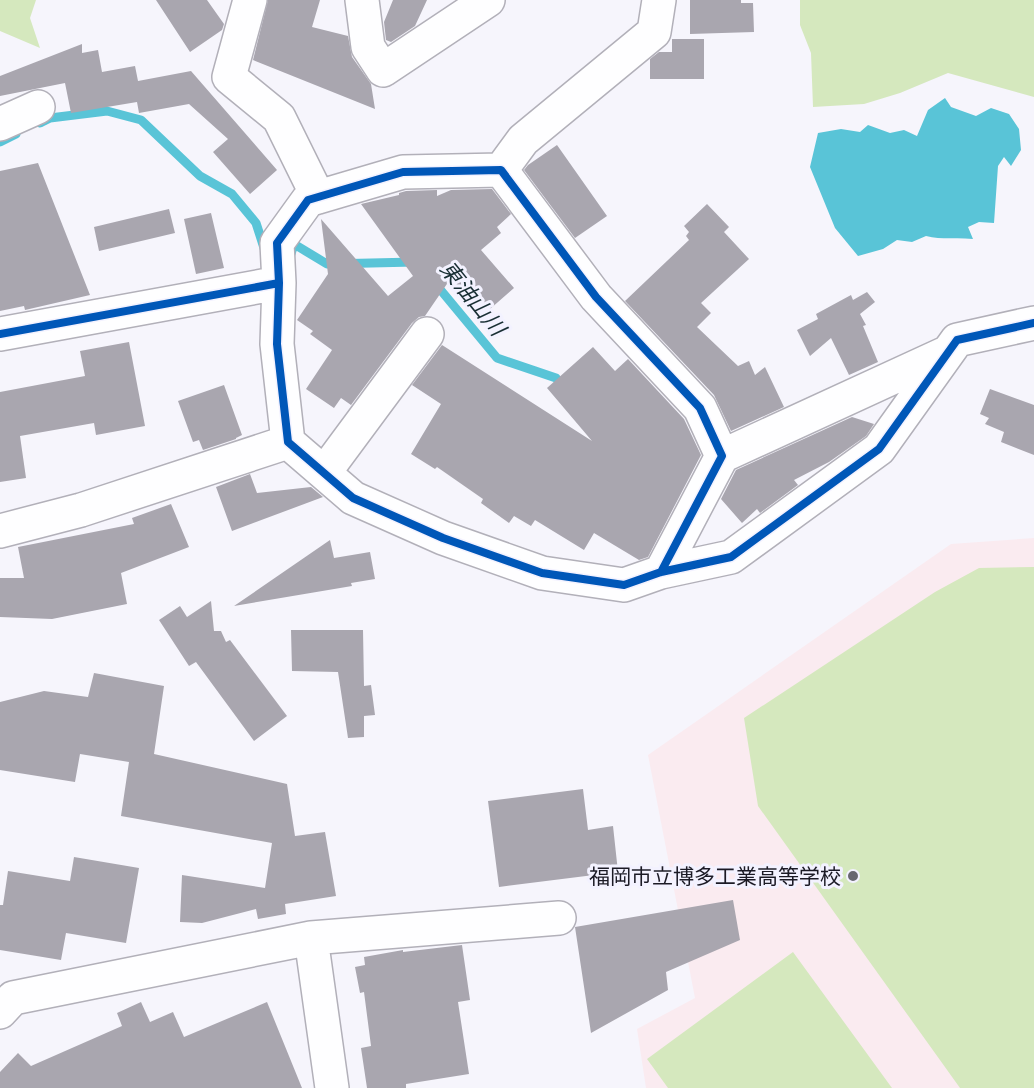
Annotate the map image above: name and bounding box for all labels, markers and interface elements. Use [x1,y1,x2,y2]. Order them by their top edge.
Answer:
water label: 東油山川 [435,256,512,342]
place label: 福岡市立博多工業高等学校 [589,864,841,889]
marker: 福岡市立博多工業高等学校 [846,869,860,883]

